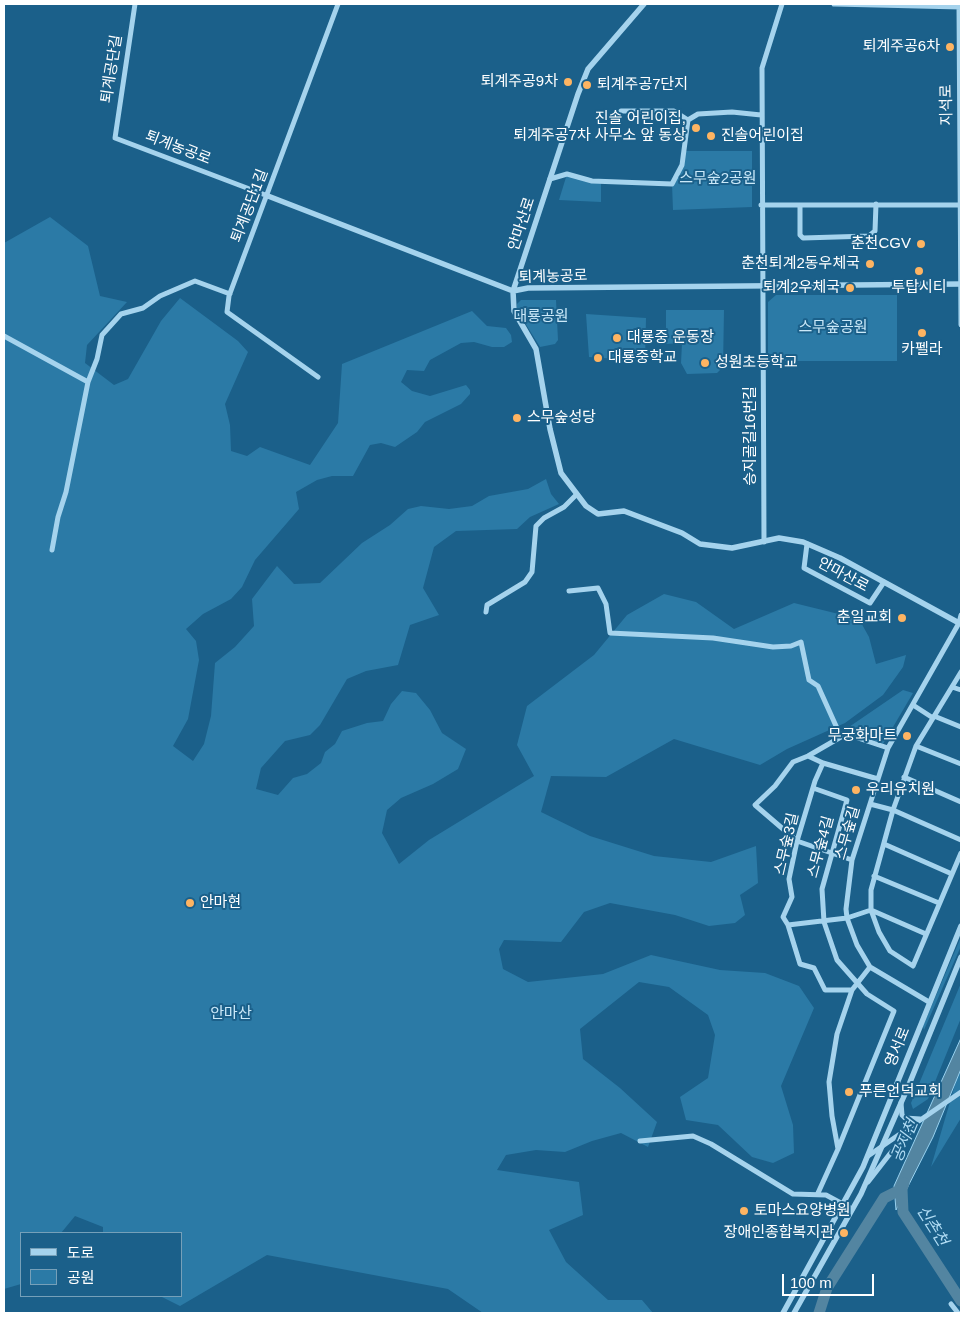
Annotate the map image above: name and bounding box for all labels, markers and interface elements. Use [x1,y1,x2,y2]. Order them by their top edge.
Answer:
street label: 퇴계공단길 [98,34,126,104]
place label: 퇴계주공6차 [863,38,940,56]
marker: 퇴계주공6차 [944,41,956,53]
place label: 퇴계주공9차 [481,73,558,91]
marker: 퇴계주공9차 [562,76,574,88]
place label: 퇴계주공7단지 [597,76,688,94]
marker: 퇴계주공7단지 [581,79,593,91]
street label: 지석로 [938,84,956,126]
place label: 진솔 어린이집, 퇴계주공7차 사무소 앞 동상 [513,110,686,145]
marker: 진솔 어린이집, 퇴계주공7차 사무소 앞 동상 [690,122,702,134]
street label: 퇴계농공로 [143,127,213,169]
place label: 진솔어린이집 [721,127,804,145]
marker: 진솔어린이집 [705,130,717,142]
street label: 퇴계공단1길 [228,167,272,245]
park label: 스무숲2공원 [679,170,757,188]
street label: 안마산로 [505,195,539,253]
place label: 춘천CGV [851,235,911,253]
marker: 춘천CGV [915,238,927,250]
place label: 춘천퇴계2동우체국 [741,255,860,273]
marker: 춘천퇴계2동우체국 [864,258,876,270]
marker: 투탑시티 [913,265,925,277]
street label: 퇴계농공로 [518,267,588,287]
place label: 퇴계2우체국 [763,279,840,297]
place label: 투탑시티 [891,279,947,297]
marker: 퇴계2우체국 [844,282,856,294]
park label: 대룡공원 [513,308,569,326]
park label: 스무숲공원 [799,319,867,337]
marker: 카펠라 [916,327,928,339]
place label: 대룡중 운동장 [627,329,714,347]
marker: 대룡중 운동장 [611,332,623,344]
place label: 카펠라 [901,341,943,359]
place label: 대룡중학교 [608,349,677,367]
marker: 대룡중학교 [592,352,604,364]
place label: 성원초등학교 [715,354,798,372]
marker: 성원초등학교 [699,357,711,369]
street label: 승지골길16번길 [742,386,760,486]
place label: 스무숲성당 [527,409,596,427]
marker: 스무숲성당 [511,412,523,424]
street label: 안마산로 [814,554,872,596]
place label: 춘일교회 [837,609,892,627]
marker: 춘일교회 [896,612,908,624]
place label: 무궁화마트 [828,727,897,745]
marker: 무궁화마트 [901,730,913,742]
place label: 우리유치원 [866,781,935,799]
marker: 우리유치원 [850,784,862,796]
street label: 스무숲길 [832,804,864,862]
street label: 스무숲3길 [771,811,803,877]
street label: 스무숲4길 [804,814,838,880]
place label: 안마현 [200,894,241,912]
marker: 안마현 [184,897,196,909]
park label: 안마산 [210,1005,252,1023]
street label: 영서로 [882,1024,914,1070]
place label: 푸른언덕교회 [859,1083,942,1101]
marker: 푸른언덕교회 [843,1086,855,1098]
water label: 공지천 [888,1117,922,1165]
place label: 토마스요양병원 [754,1202,851,1220]
water label: 신촌천 [912,1202,952,1250]
marker: 토마스요양병원 [738,1205,750,1217]
place label: 장애인종합복지관 [724,1224,834,1242]
marker: 장애인종합복지관 [838,1227,850,1239]
legend [20,1232,182,1297]
text: 도로 [67,1244,95,1261]
scale bar [785,1264,878,1296]
text: 공원 [67,1269,95,1286]
text: 100 m [790,1274,832,1291]

